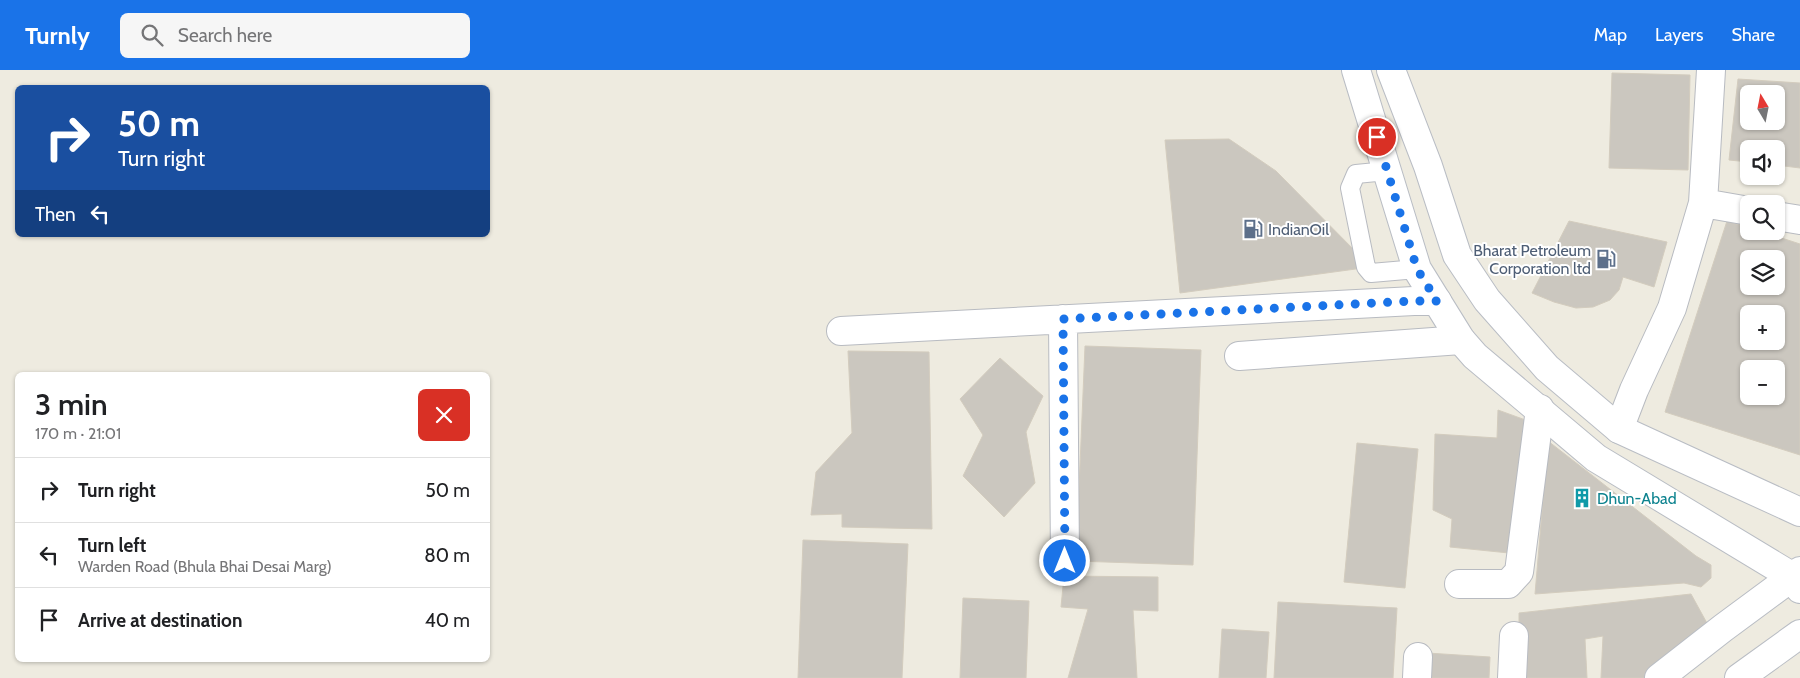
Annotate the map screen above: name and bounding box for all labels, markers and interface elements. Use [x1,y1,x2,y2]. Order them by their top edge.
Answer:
search box [120,13,470,58]
text: Turnly [25,21,90,50]
icon: search [138,21,166,49]
text: Search here [178,24,272,47]
text: Map [1594,24,1627,46]
text: Layers [1655,24,1704,46]
text: Share [1732,24,1775,46]
north arrow [1740,85,1785,130]
map controls [1740,85,1785,405]
text: 50 m [118,102,200,145]
icon: right [35,105,100,170]
pin [1356,116,1398,158]
icon: arrive [1363,123,1391,151]
button: sound [1740,140,1785,185]
text: Turn right [118,145,205,172]
button: search [1740,195,1785,240]
icon: left [86,200,114,228]
text: Then [35,203,76,226]
fuel station icon: IndianOil [1242,218,1264,240]
place label: IndianOil [1268,220,1329,239]
place label: Bharat Petroleum Corporation ltd [1473,241,1591,278]
fuel station icon: Bharat Petroleum Corporation ltd [1595,248,1617,270]
button: layers [1740,250,1785,295]
button: + [1740,305,1785,350]
button: − [1740,360,1785,405]
text: 3 min [35,386,108,423]
button: close [418,389,470,441]
text: 170 m · 21:01 [35,424,121,443]
icon: right [35,476,63,504]
text: Turn right [78,479,156,502]
text: 50 m [426,479,470,502]
building icon: Dhun-Abad [1571,487,1593,509]
place label: Dhun-Abad [1597,489,1677,508]
text: Turn left [78,534,146,557]
position arrow [1038,534,1090,586]
icon: left [35,541,63,569]
text: 80 m [424,544,470,567]
text: Warden Road (Bhula Bhai Desai Marg) [78,557,332,576]
icon: arrive [35,606,63,634]
text: Arrive at destination [78,609,242,632]
text: 40 m [425,609,470,632]

